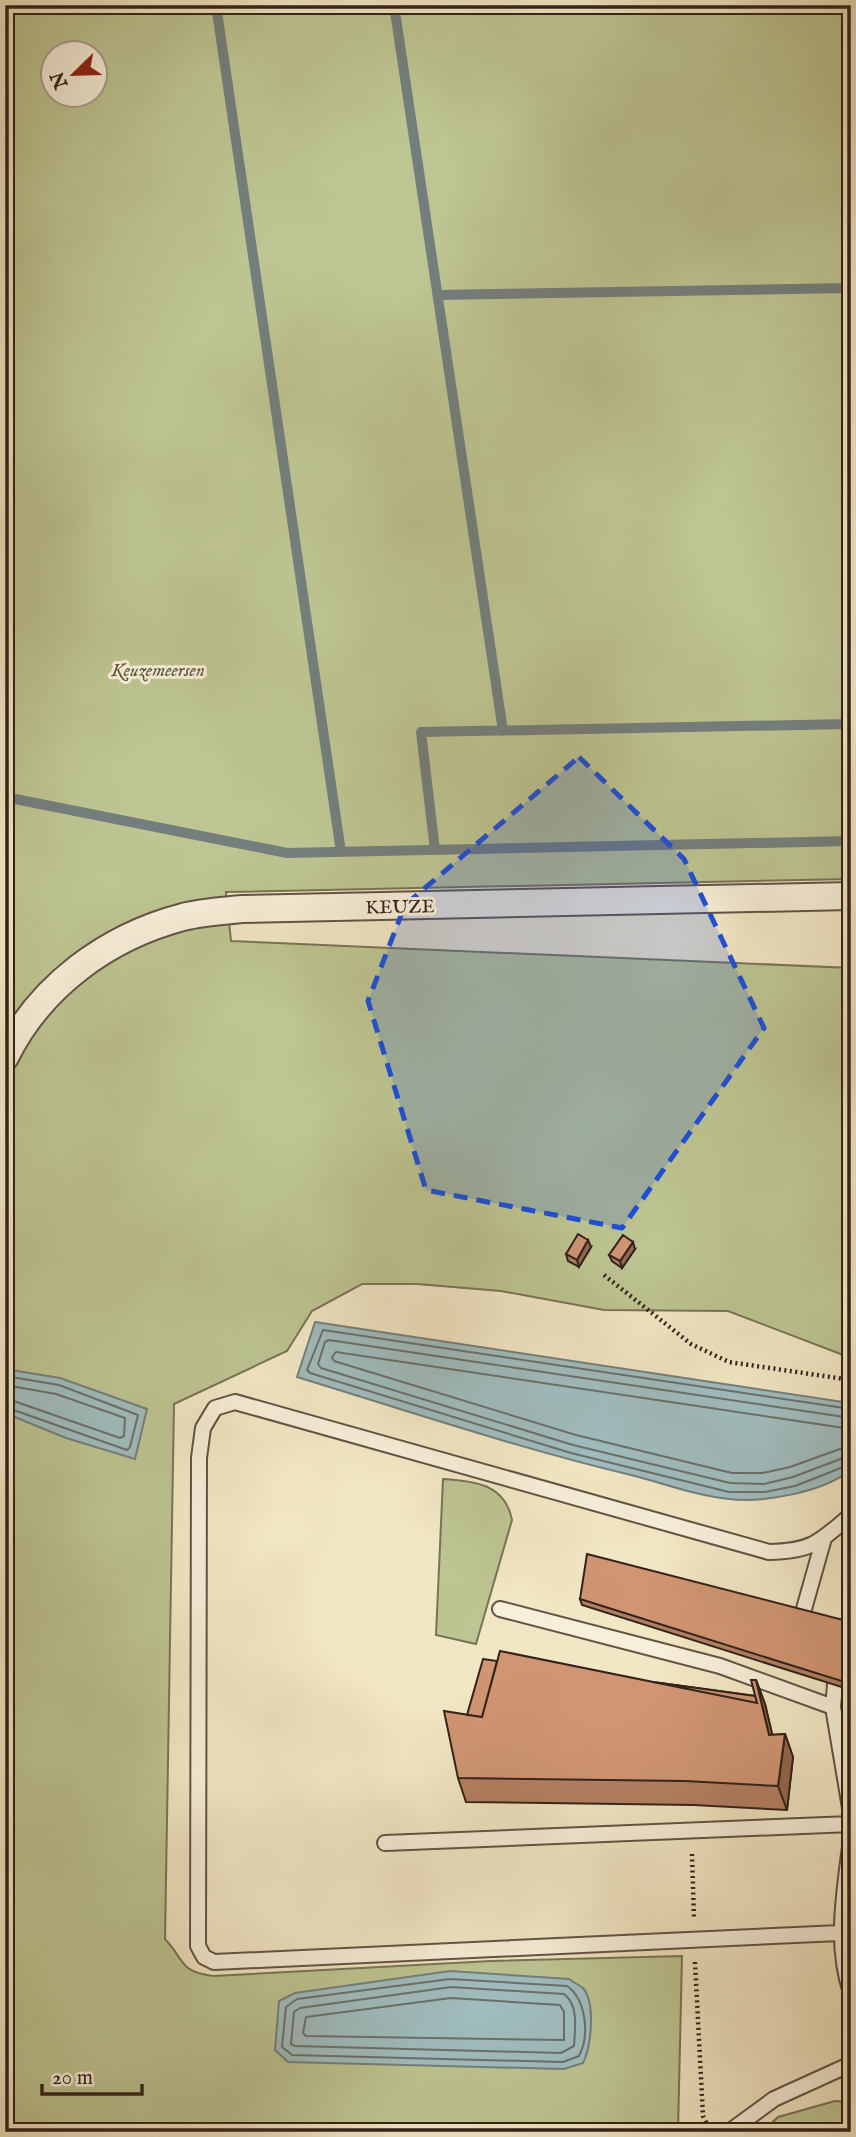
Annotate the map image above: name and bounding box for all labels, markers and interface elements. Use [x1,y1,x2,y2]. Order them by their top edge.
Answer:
north arrow [38,38,108,108]
text: N [46,67,75,93]
park label: Keuzemeersen [110,659,205,683]
street label: KEUZE [365,895,435,921]
scale bar [42,2053,142,2097]
text: 20 m [52,2065,93,2092]

